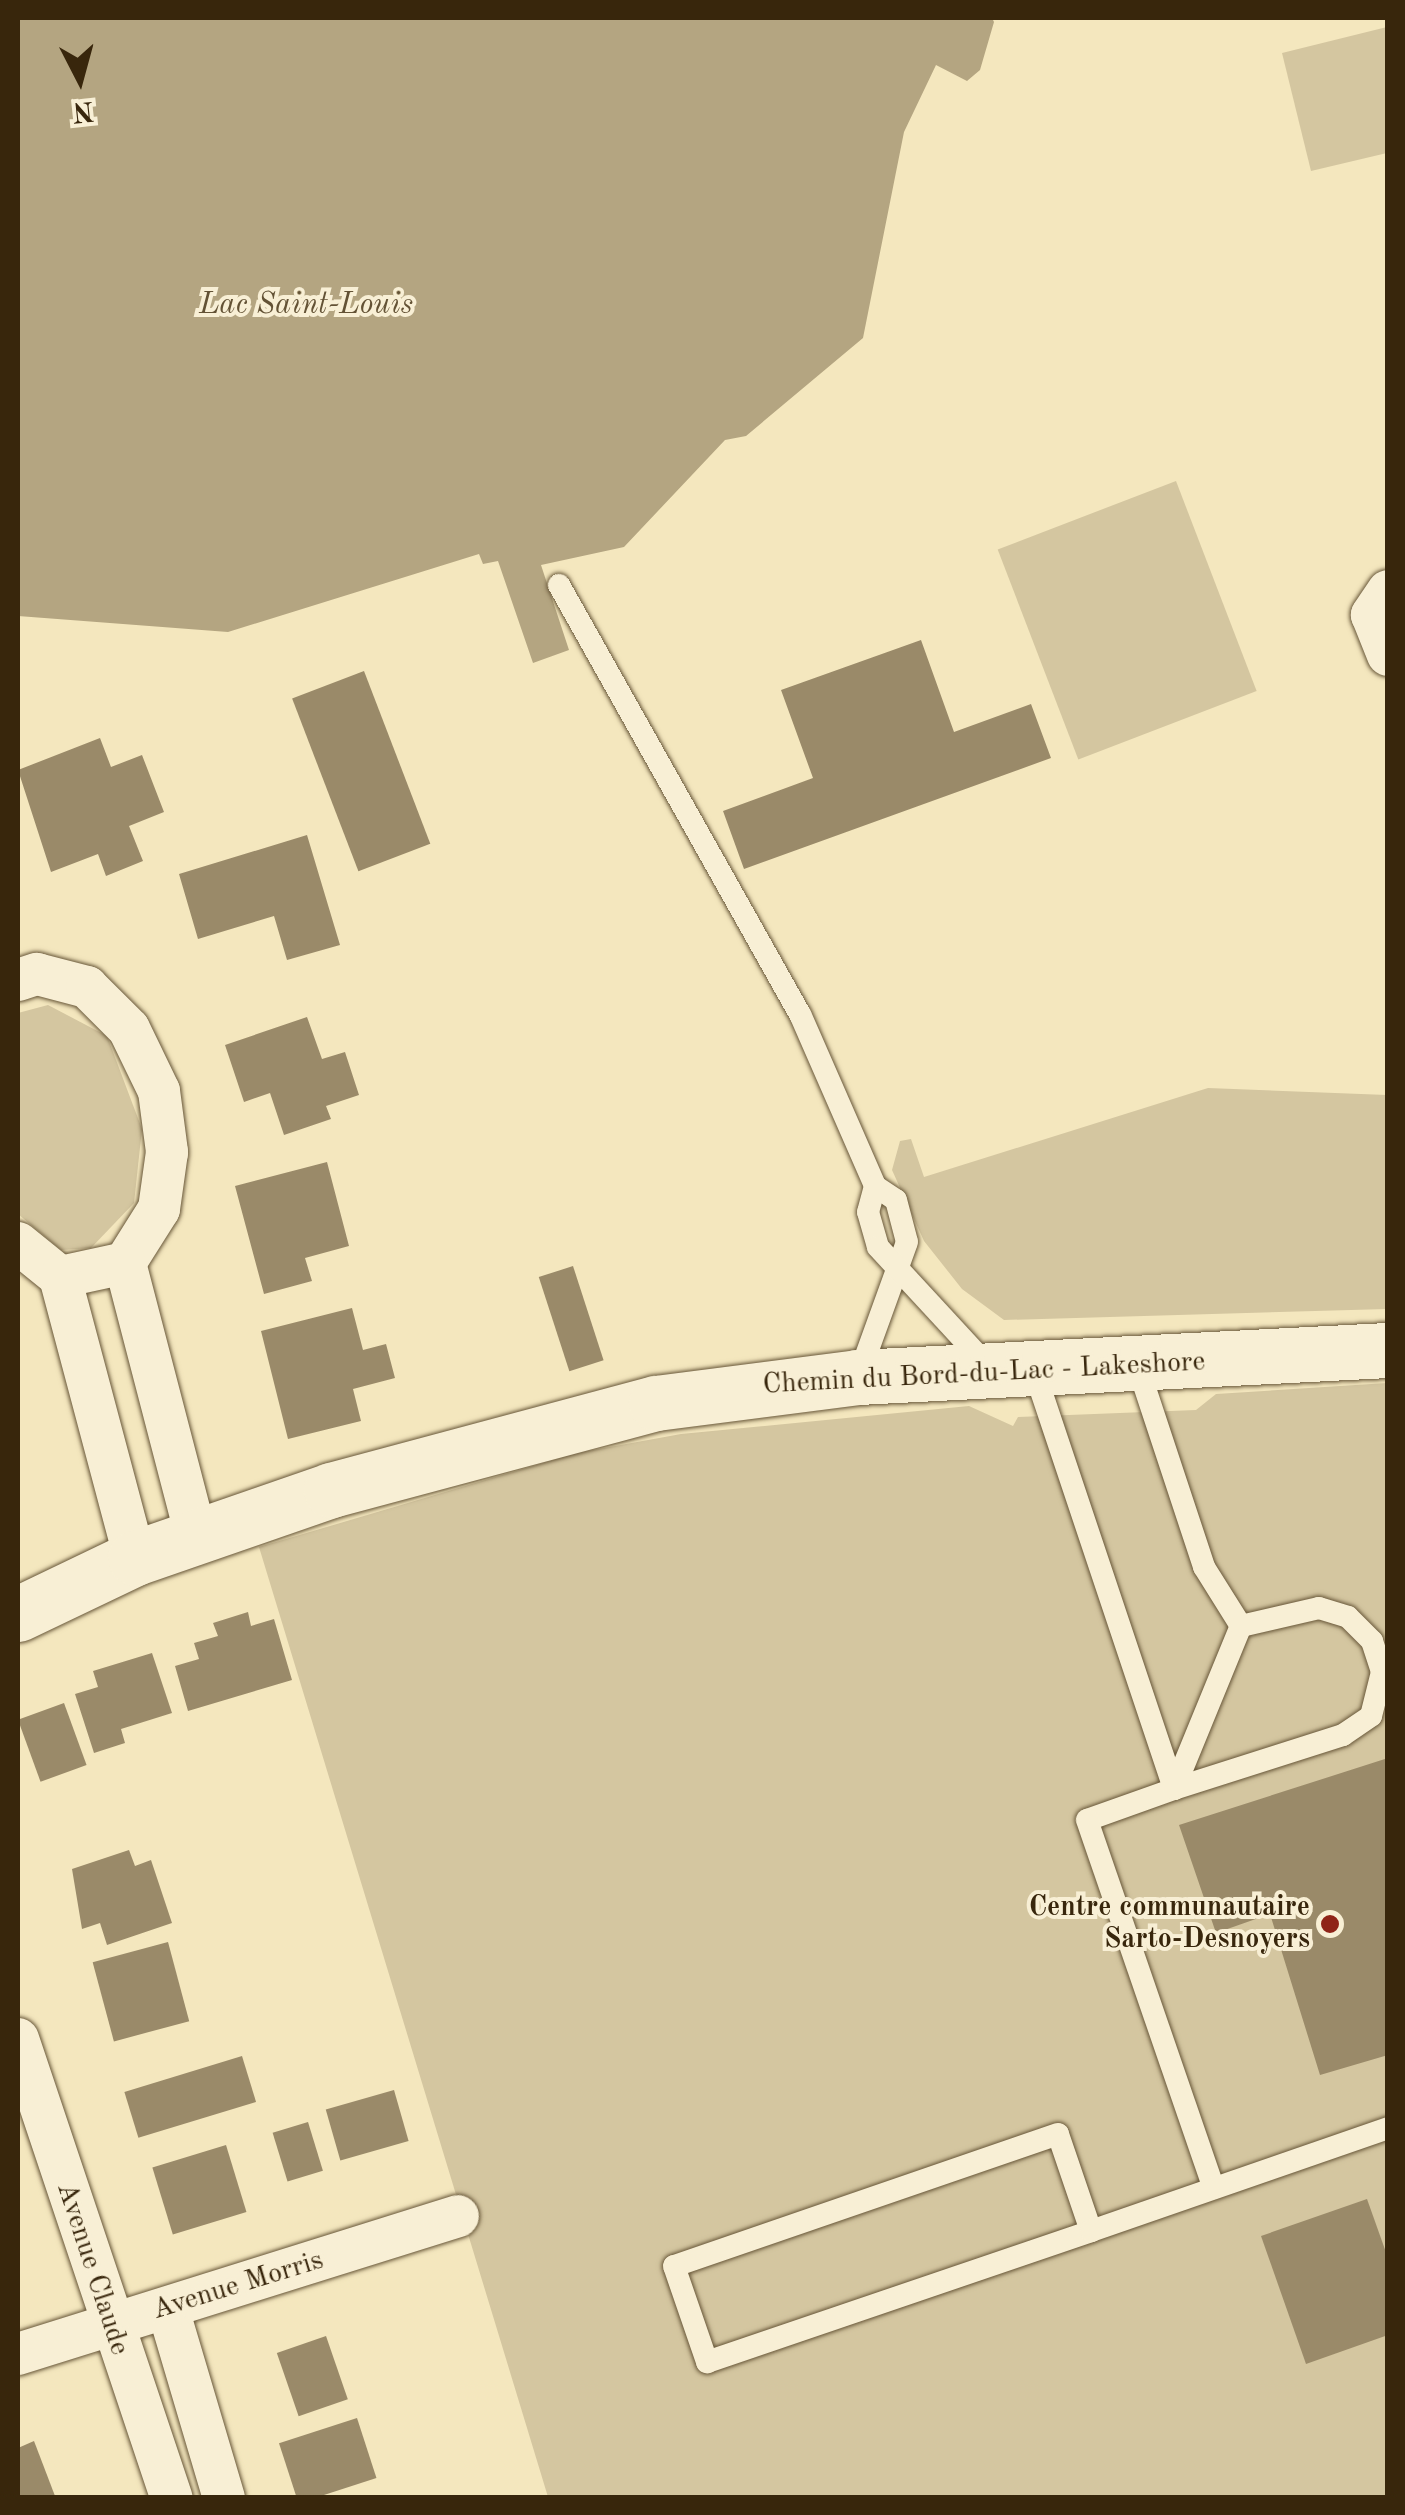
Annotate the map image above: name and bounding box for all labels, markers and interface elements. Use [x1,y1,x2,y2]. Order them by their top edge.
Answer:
north arrow [30,30,130,130]
text: N [71,95,95,125]
water label: Lac Saint-Louis [199,287,413,323]
street label: Chemin du Bord-du-Lac - Lakeshore [762,1346,1206,1402]
place label: Centre communautaire Sarto-Desnoyers [1029,1891,1310,1957]
marker: Centre communautaire Sarto-Desnoyers [1319,1913,1341,1935]
street label: Avenue Claude [48,2179,136,2359]
street label: Avenue Morris [149,2244,327,2328]

